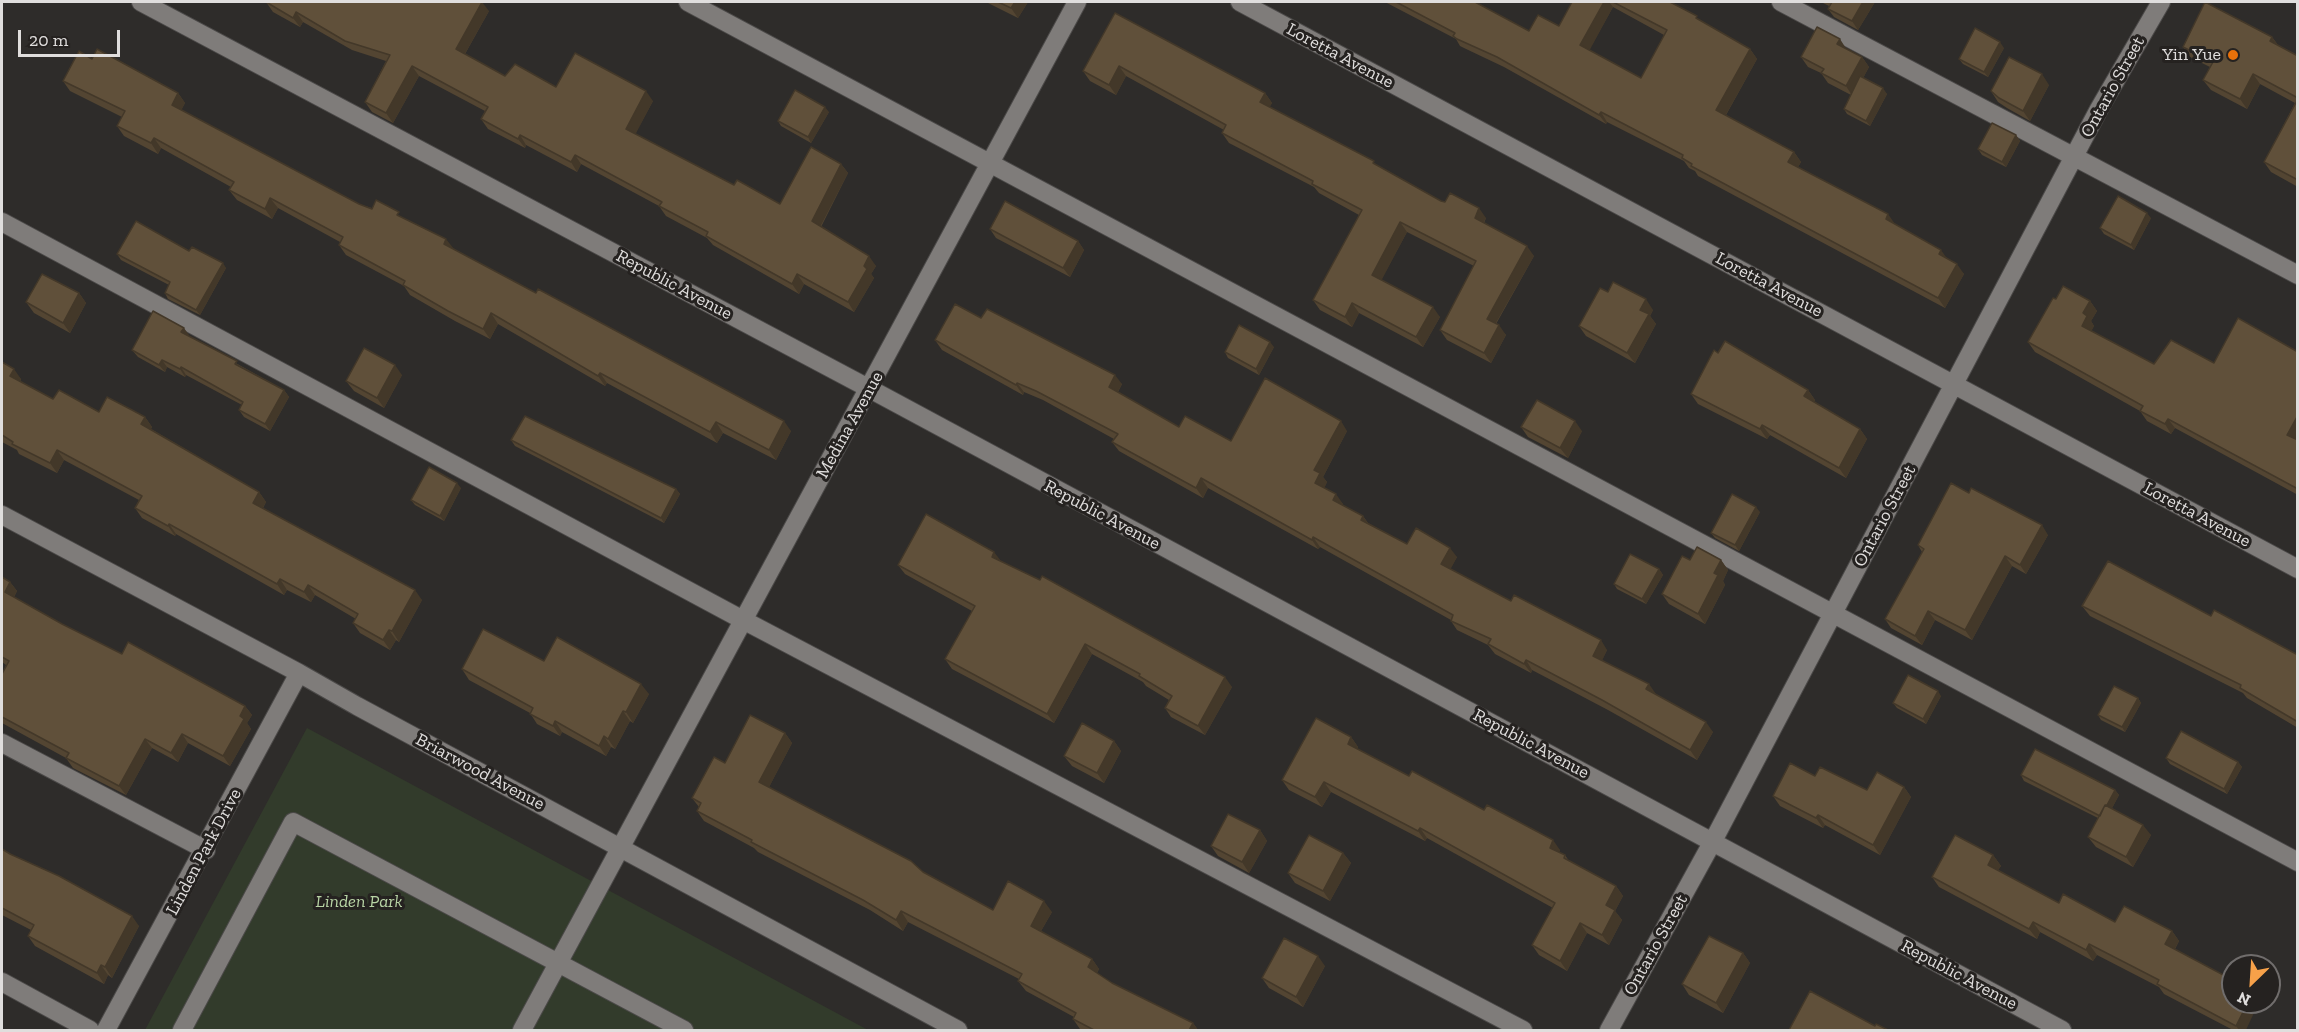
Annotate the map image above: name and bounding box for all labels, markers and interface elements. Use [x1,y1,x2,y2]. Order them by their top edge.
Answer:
scale bar [21,18,123,56]
street label: Loretta Avenue [1283,19,1397,93]
text: 20 m [29,29,68,51]
street label: Ontario Street [2076,33,2150,141]
place label: Yin Yue [2162,44,2221,66]
marker: Yin Yue [2226,48,2240,62]
street label: Republic Avenue [612,245,736,325]
street label: Loretta Avenue [1712,248,1826,322]
street label: Medina Avenue [812,368,888,482]
street label: Ontario Street [1849,461,1921,571]
street label: Republic Avenue [1040,475,1164,555]
street label: Loretta Avenue [2140,478,2254,552]
street label: Republic Avenue [1469,704,1593,784]
street label: Briarwood Avenue [412,729,548,815]
street label: Linden Park Drive [162,785,246,919]
park label: Linden Park [316,891,402,913]
street label: Ontario Street [1619,891,1693,999]
street label: Republic Avenue [1897,935,2021,1015]
north arrow [2221,954,2281,1014]
text: N [2235,988,2254,1010]

